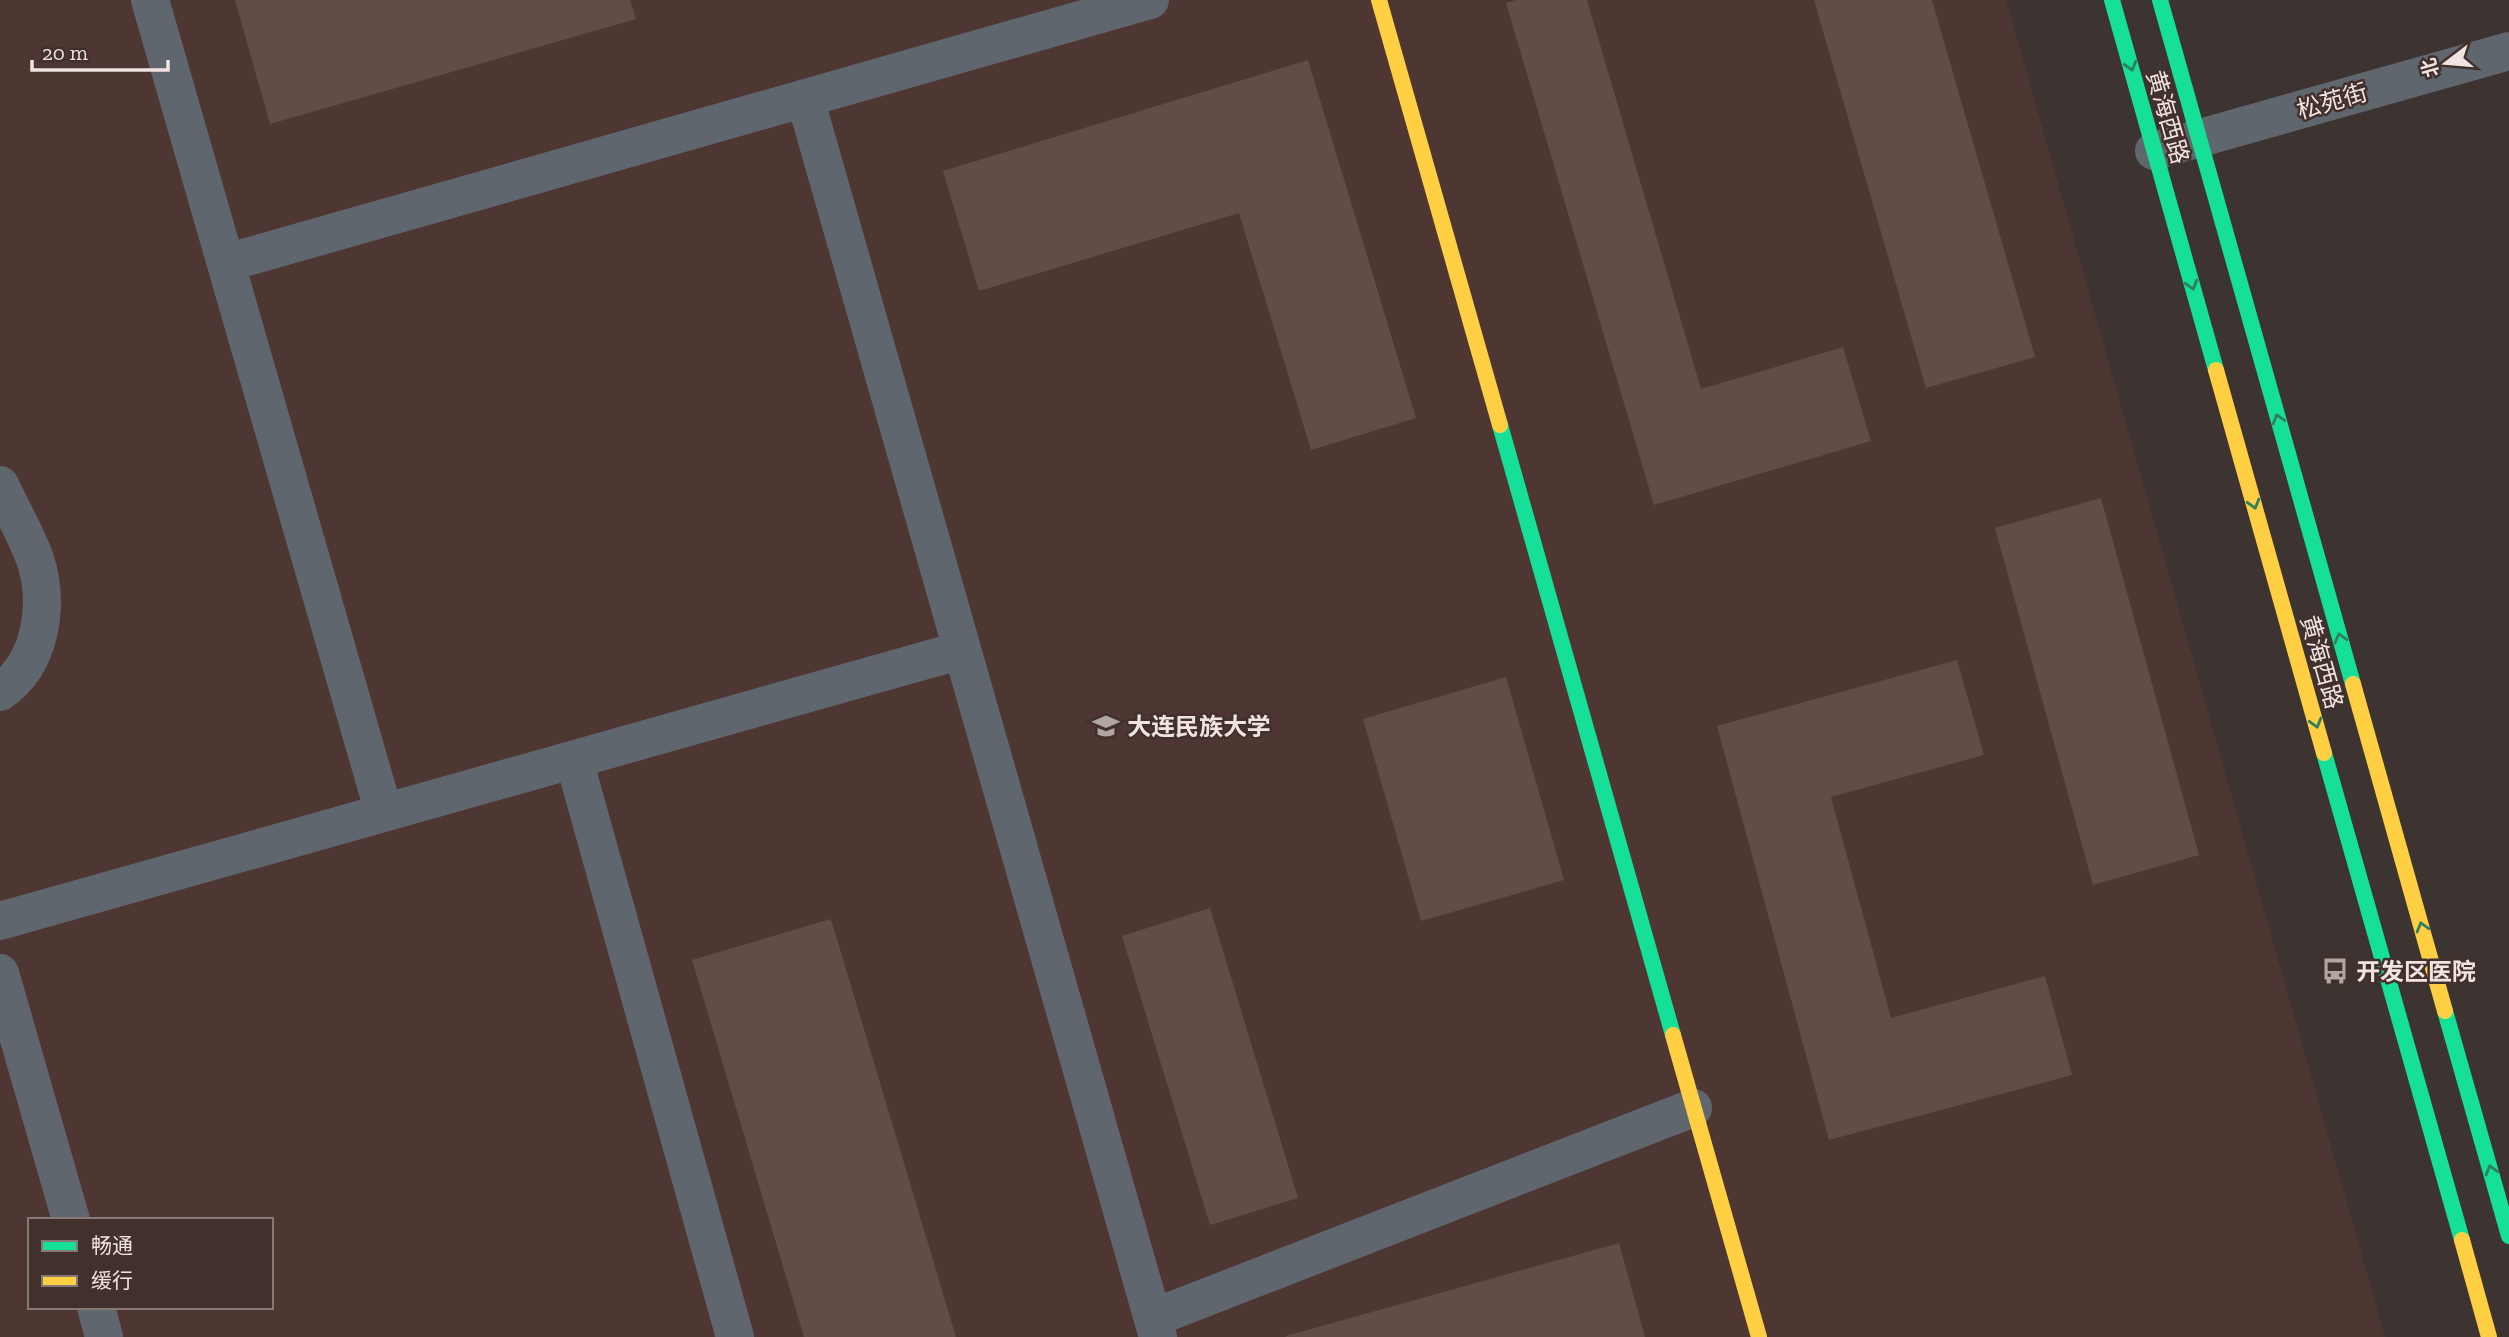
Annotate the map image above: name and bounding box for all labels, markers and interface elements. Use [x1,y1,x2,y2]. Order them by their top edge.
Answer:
scale bar [32,28,168,72]
north arrow [2411,28,2481,98]
text: 20 m [42,40,88,65]
text: 北 [2416,55,2444,80]
one-way arrow [2122,59,2137,71]
street label: 黄海西路 [2141,67,2195,167]
street label: 松苑街 [2293,77,2371,125]
one-way arrow [2183,279,2198,291]
one-way arrow [2272,413,2287,425]
one-way arrow [2245,497,2260,509]
street label: 黄海西路 [2295,612,2349,712]
one-way arrow [2334,632,2349,644]
school or university icon: 大连民族大学 [1091,711,1121,741]
place label: 大连民族大学 [1127,712,1271,741]
one-way arrow [2307,716,2322,728]
one-way arrow [2416,922,2431,934]
bus stop icon: 开发区医院 [2320,956,2350,986]
place label: 开发区医院 [2356,957,2476,986]
one-way arrow [2484,1164,2499,1176]
legend [28,1218,273,1309]
text: 畅通 [91,1233,133,1258]
text: 缓行 [91,1268,133,1293]

